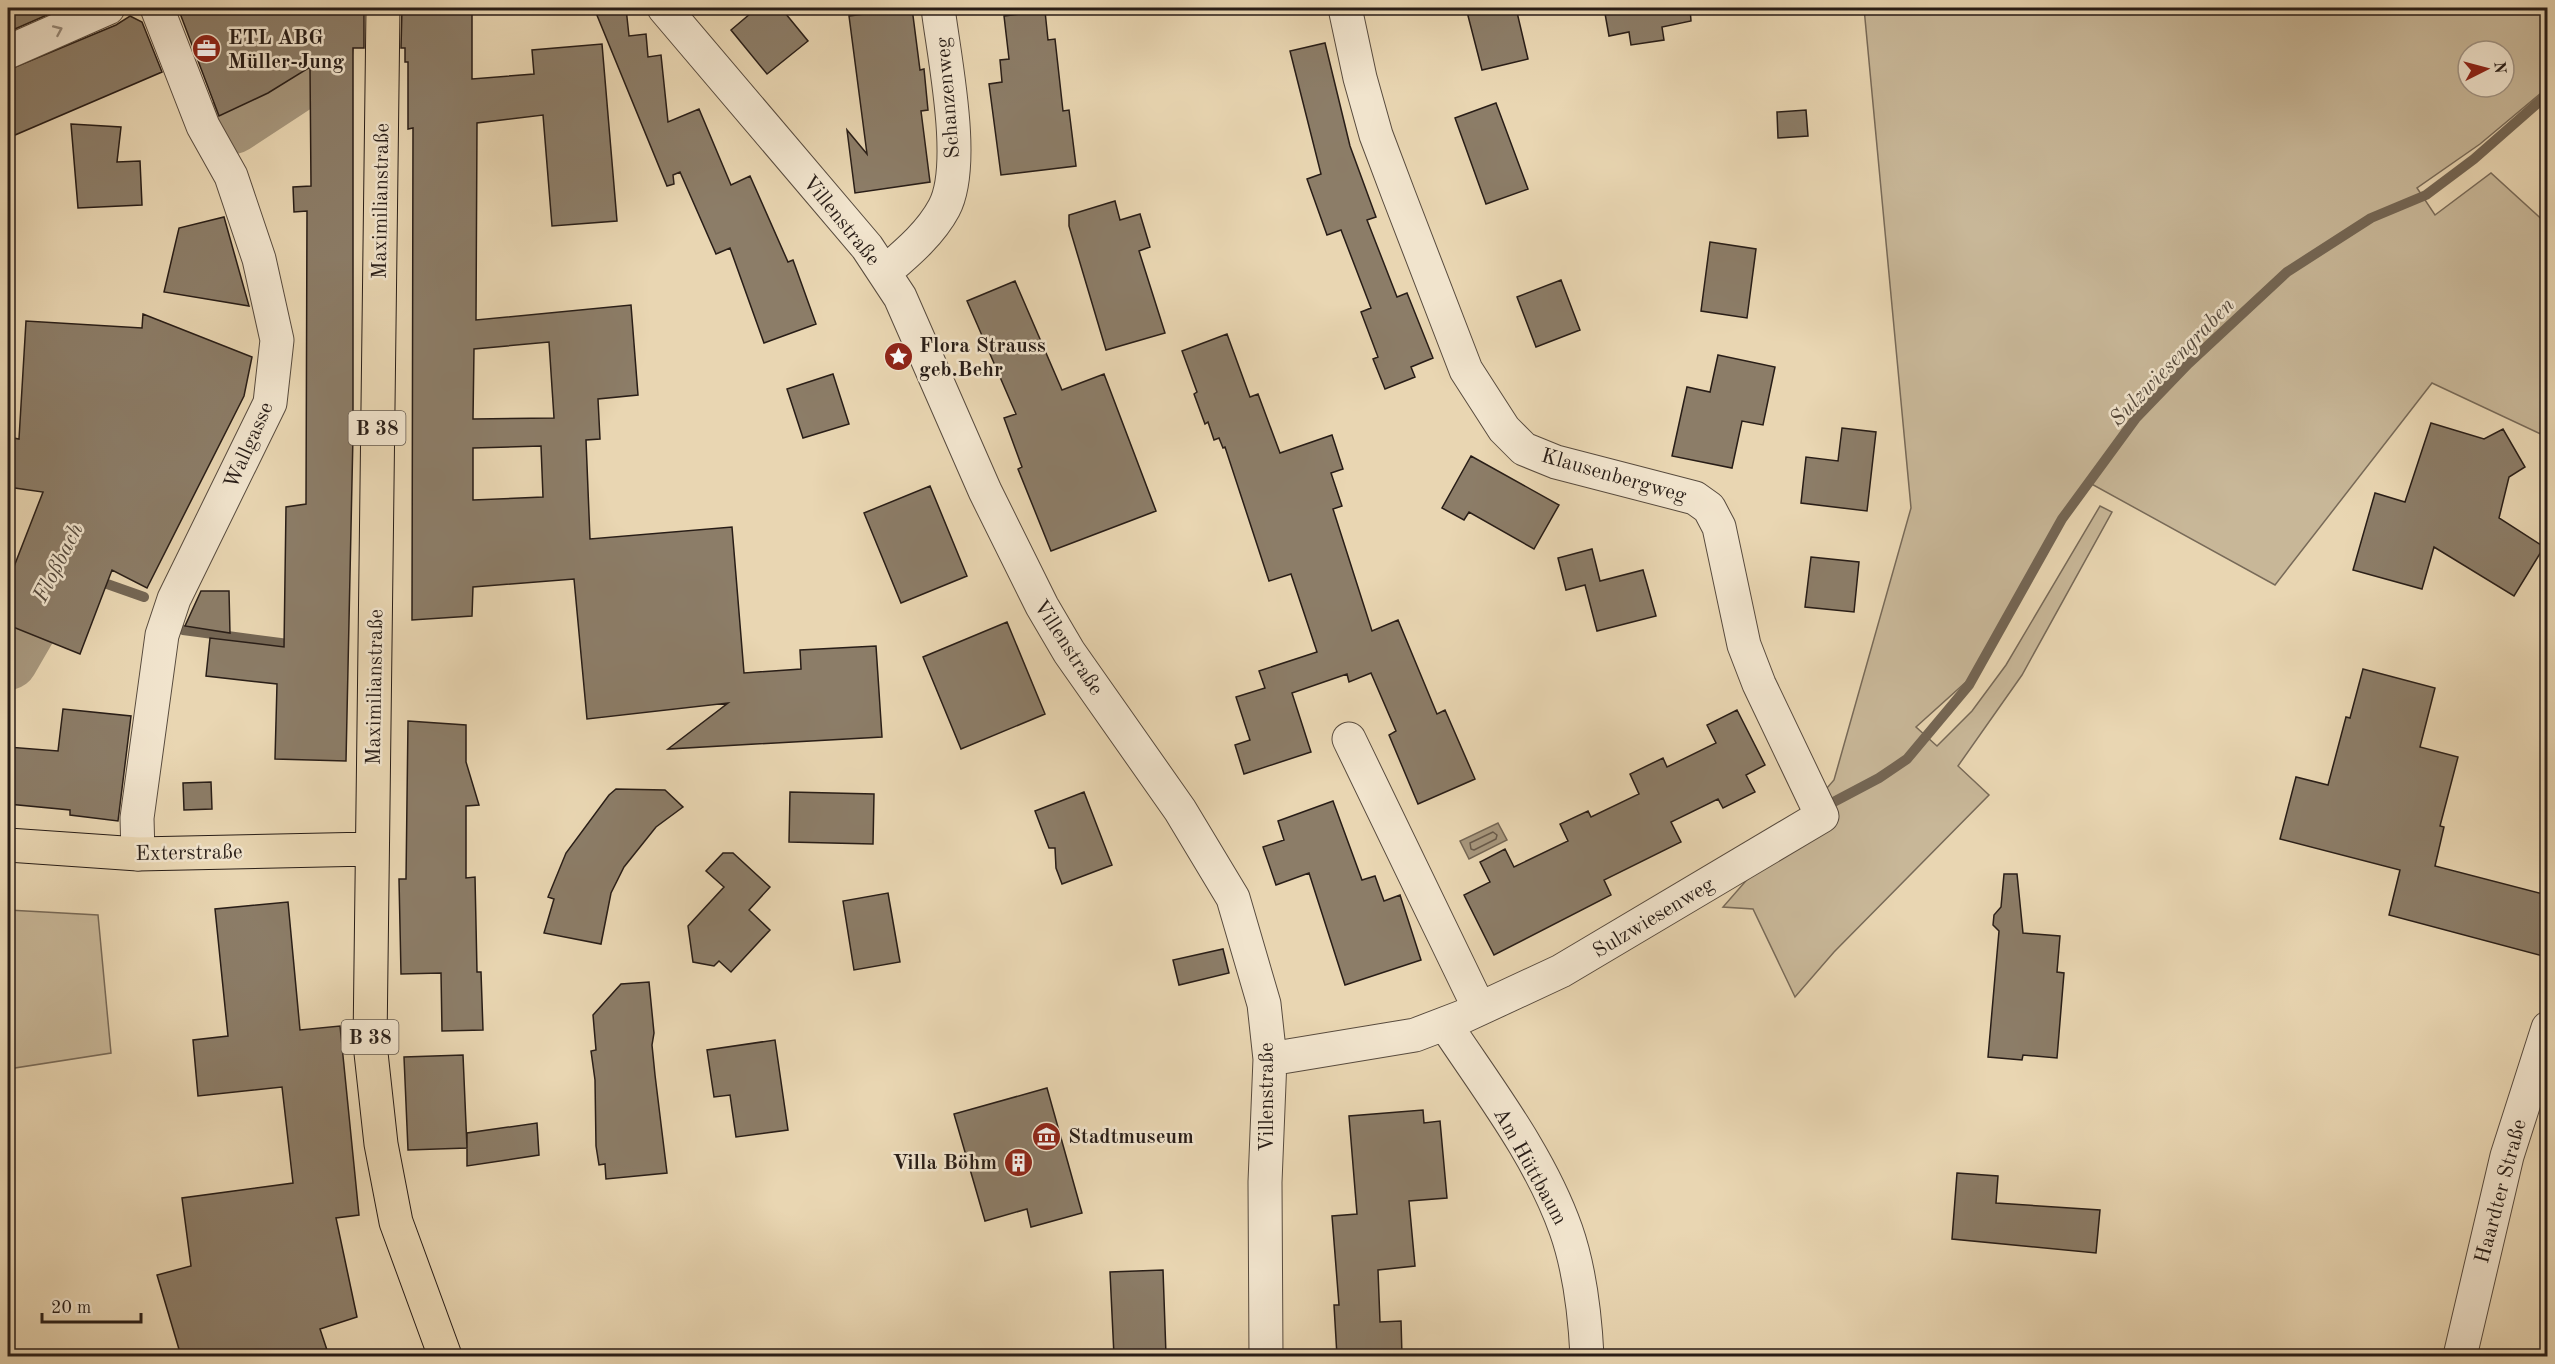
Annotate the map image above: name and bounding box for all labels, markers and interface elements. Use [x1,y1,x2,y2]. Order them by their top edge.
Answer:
one-way arrow [51,25,62,37]
place label: ETL ABG Müller-Jung [228,28,345,73]
office icon: ETL ABG Müller-Jung [191,33,223,65]
street label: Schanzenweg [933,36,964,159]
north arrow [2456,39,2516,99]
text: N [2490,61,2508,75]
street label: Maximilianstraße [370,123,393,279]
street label: Villenstraße [798,172,883,270]
water label: Sulzwiesengraben [2106,294,2239,431]
place label: Flora Strauss geb.Behr [919,336,1046,381]
place icon: Flora Strauss geb.Behr [882,341,914,373]
street label: Wallgasse [221,399,278,492]
road number: B 38 [348,411,406,445]
street label: Klausenbergweg [1539,446,1689,507]
water label: Floßbach [29,520,88,607]
street label: Villenstraße [1029,596,1106,699]
street label: Maximilianstraße [364,609,387,765]
street label: Exterstraße [135,842,243,865]
street label: Sulzwiesenweg [1590,874,1719,963]
road number: B 38 [342,1020,398,1054]
street label: Villenstraße [1257,1042,1278,1152]
street label: Am Hüttbaum [1489,1105,1570,1229]
street label: Haardter Straße [2472,1117,2531,1266]
museum icon: Stadtmuseum [1031,1120,1063,1152]
place label: Stadtmuseum [1068,1127,1194,1148]
building icon: Villa Böhm [1002,1146,1034,1178]
place label: Villa Böhm [892,1153,997,1174]
scale bar [42,1286,141,1324]
text: 20 m [51,1299,91,1317]

